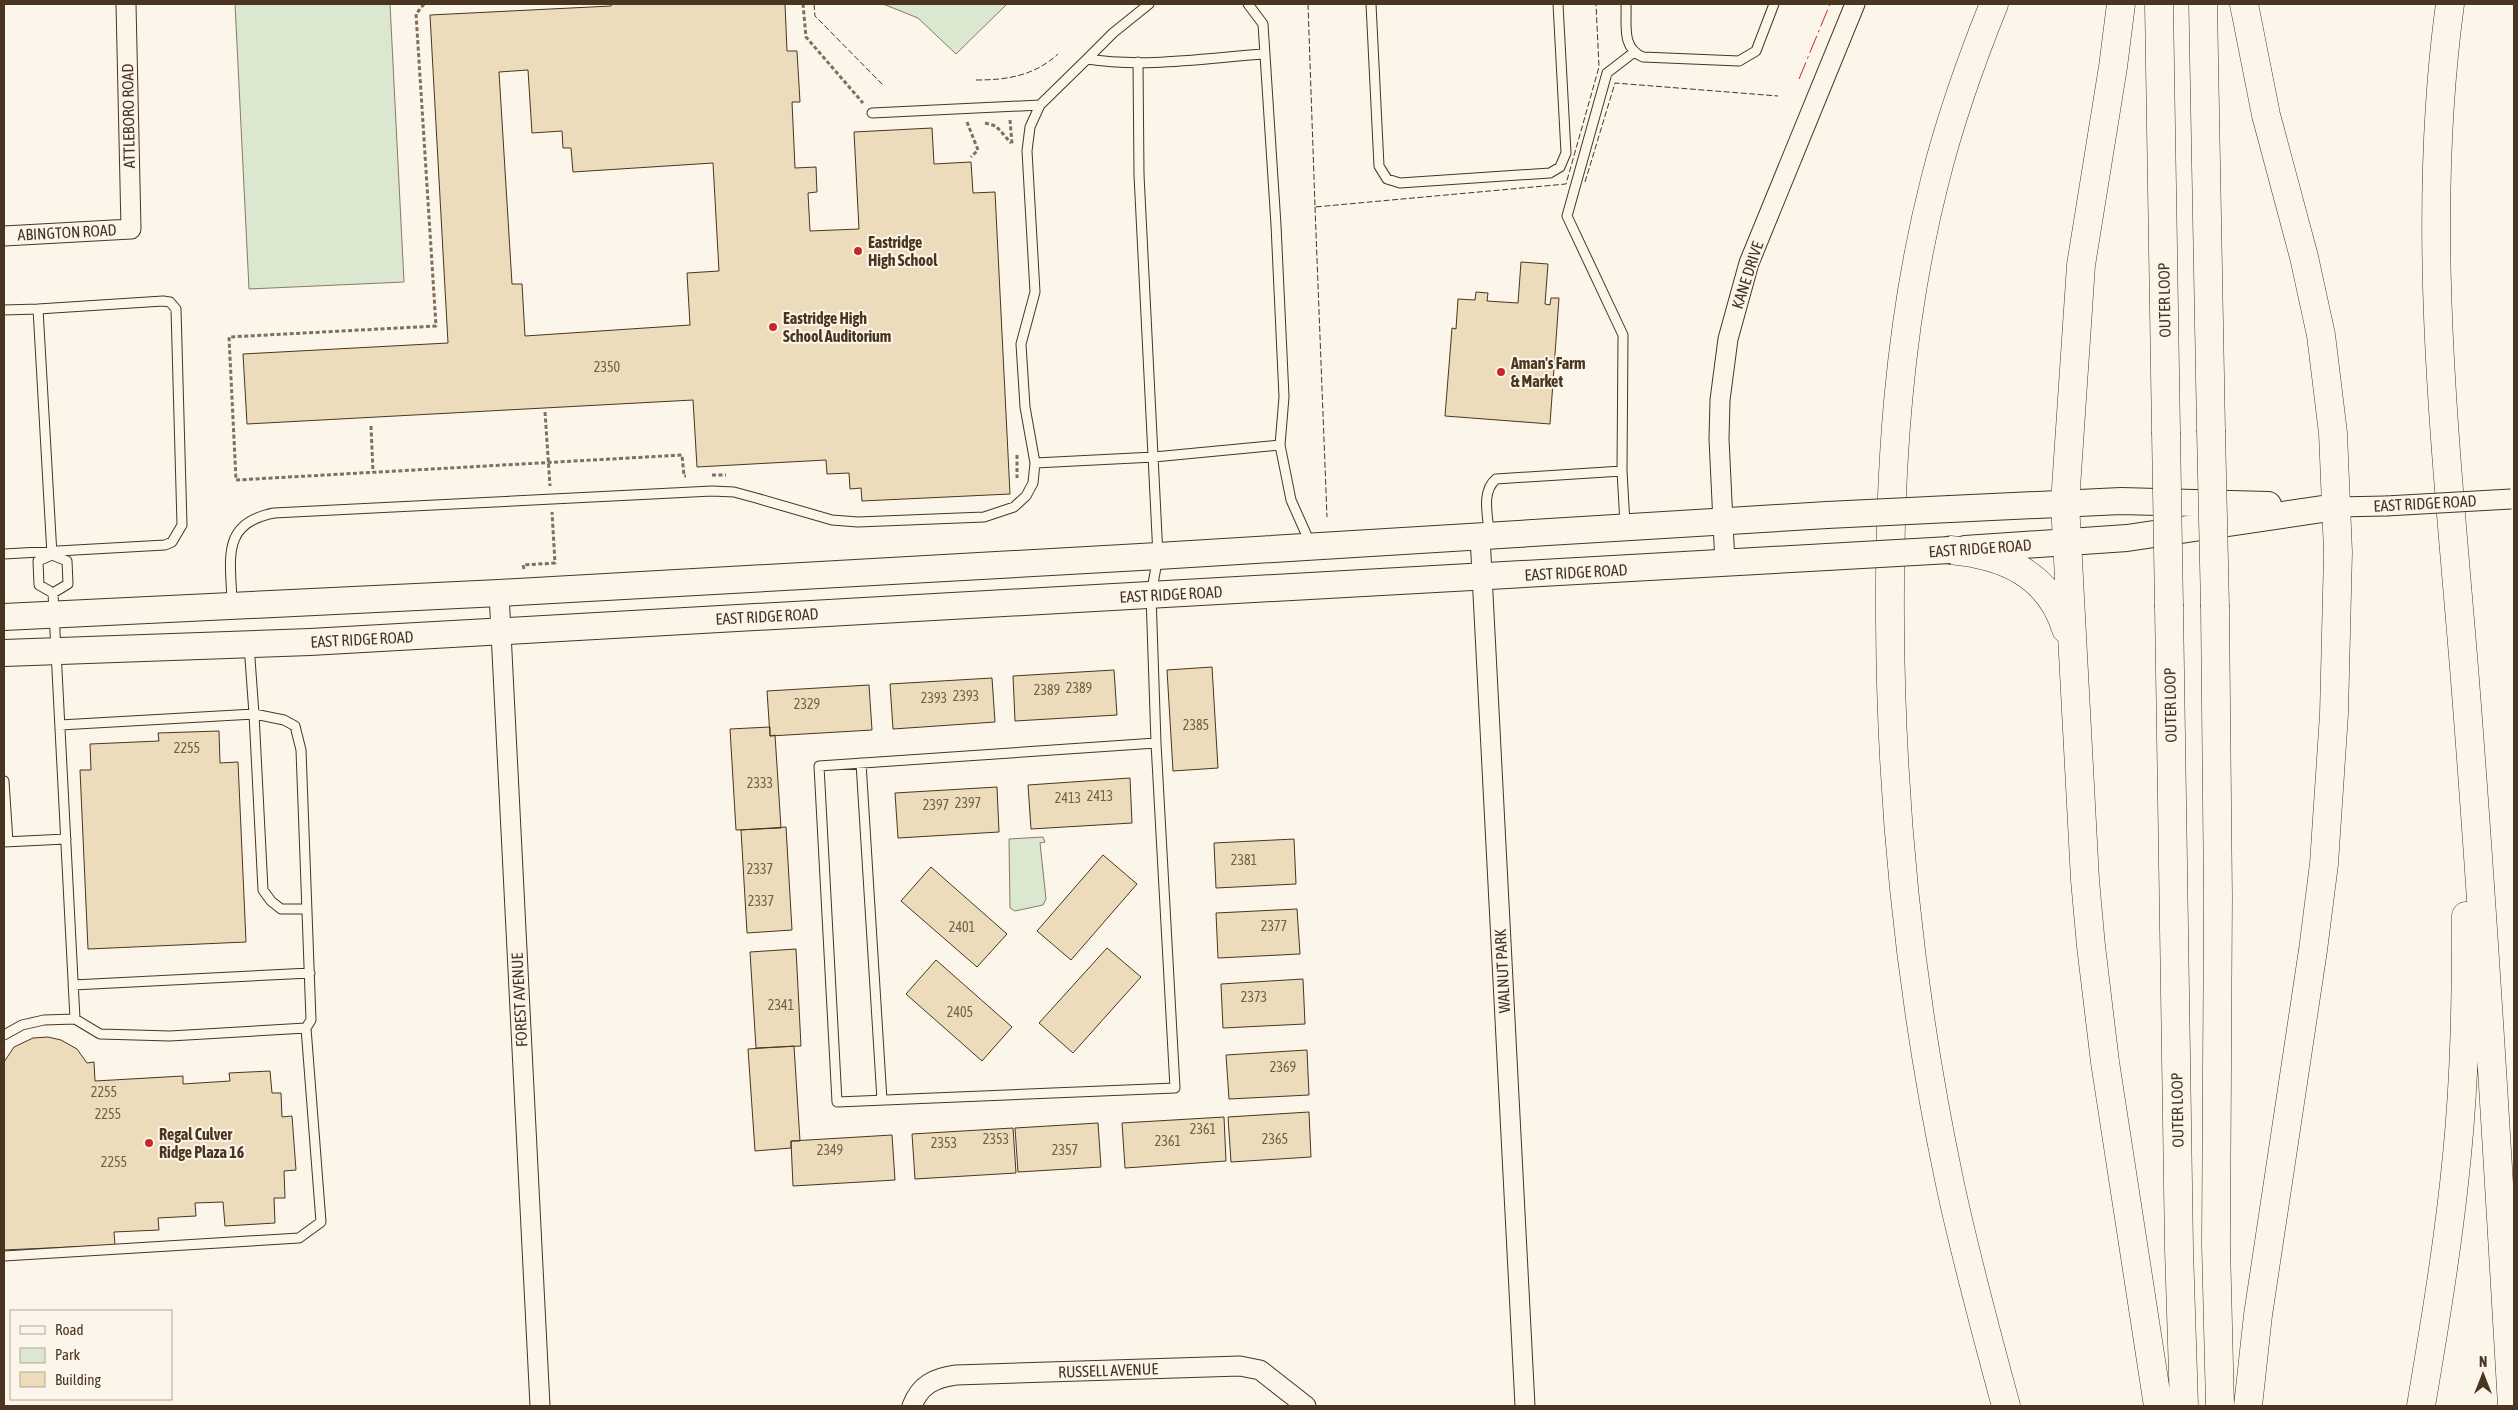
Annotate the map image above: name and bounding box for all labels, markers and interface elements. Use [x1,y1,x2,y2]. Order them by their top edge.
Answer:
street label: ATTLEBORO ROAD [118,64,138,168]
street label: ABINGTON ROAD [17,220,117,244]
place label: Eastridge High School [868,233,938,269]
street label: KANE DRIVE [1728,239,1766,311]
marker: Eastridge High School [852,245,864,257]
street label: OUTER LOOP [2154,262,2174,338]
place label: Eastridge High School Auditorium [783,309,891,345]
marker: Eastridge High School Auditorium [767,321,779,333]
place label: Aman's Farm & Market [1510,354,1586,390]
house number: 2350 [594,359,621,375]
marker: Aman's Farm & Market [1495,366,1507,378]
street label: EAST RIDGE ROAD [2373,491,2477,515]
street label: EAST RIDGE ROAD [1928,535,2032,561]
street label: EAST RIDGE ROAD [1524,560,1628,584]
street label: EAST RIDGE ROAD [1119,582,1223,606]
street label: EAST RIDGE ROAD [715,604,819,628]
street label: EAST RIDGE ROAD [310,627,414,651]
street label: OUTER LOOP [2160,667,2180,743]
house number: 2389 [1066,680,1092,696]
house number: 2389 [1034,682,1060,698]
house number: 2393 [953,688,979,704]
house number: 2393 [921,690,947,706]
house number: 2329 [794,696,820,712]
house number: 2385 [1183,717,1209,733]
house number: 2255 [174,740,200,756]
house number: 2333 [747,775,773,791]
house number: 2413 [1087,788,1113,804]
house number: 2413 [1055,790,1081,806]
house number: 2397 [955,795,981,811]
house number: 2397 [923,797,949,813]
house number: 2381 [1231,852,1257,868]
house number: 2337 [747,861,773,877]
house number: 2337 [748,893,774,909]
house number: 2377 [1261,918,1287,934]
house number: 2401 [949,919,975,935]
street label: WALNUT PARK [1491,928,1513,1014]
street label: FOREST AVENUE [508,952,530,1048]
house number: 2373 [1241,989,1267,1005]
house number: 2341 [768,997,794,1013]
house number: 2405 [947,1004,973,1020]
house number: 2369 [1270,1059,1296,1075]
street label: OUTER LOOP [2167,1072,2187,1148]
house number: 2255 [91,1084,117,1100]
house number: 2255 [95,1106,121,1122]
house number: 2361 [1190,1121,1216,1137]
place label: Regal Culver Ridge Plaza 16 [159,1125,245,1161]
house number: 2353 [983,1131,1009,1147]
house number: 2365 [1262,1131,1288,1147]
house number: 2361 [1155,1133,1181,1149]
house number: 2353 [931,1135,957,1151]
marker: Regal Culver Ridge Plaza 16 [143,1137,155,1149]
house number: 2349 [817,1142,843,1158]
house number: 2357 [1052,1142,1078,1158]
house number: 2255 [101,1154,127,1170]
legend [10,1310,172,1400]
text: Road [55,1321,84,1338]
text: Park [55,1346,80,1363]
north arrow [2458,1350,2508,1400]
text: N [2479,1354,2487,1370]
street label: RUSSELL AVENUE [1058,1359,1159,1381]
text: Building [55,1371,101,1388]

